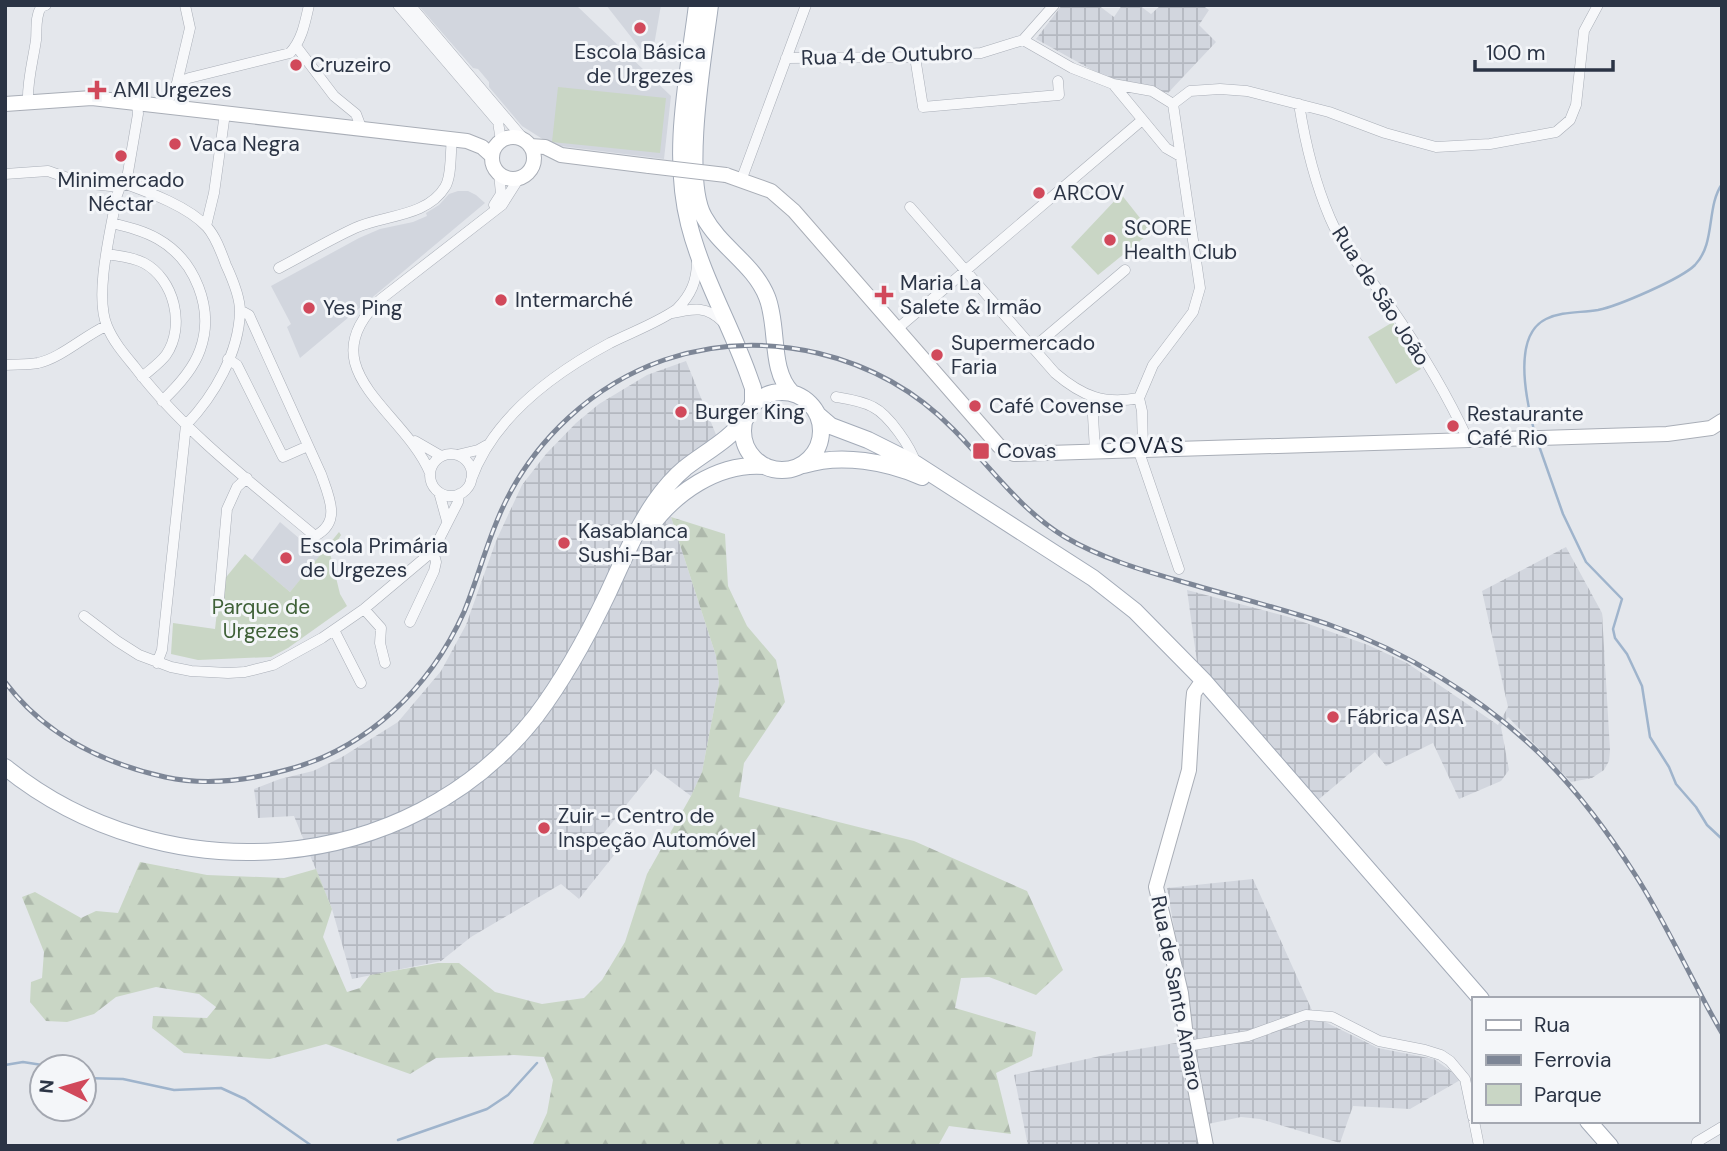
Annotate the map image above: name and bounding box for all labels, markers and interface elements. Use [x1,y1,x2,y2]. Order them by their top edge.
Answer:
marker: Escola Básica de Urgezes [632,20,648,36]
scale bar [1475,28,1613,72]
place label: Escola Básica de Urgezes [574,38,706,90]
street label: Rua 4 de Outubro [801,38,973,72]
text: 100 m [1486,39,1546,67]
place label: Cruzeiro [310,51,391,79]
marker: Cruzeiro [288,57,304,73]
place label: AMI Urgezes [113,76,232,104]
marker: AMI Urgezes [87,80,107,100]
place label: Vaca Negra [189,130,300,158]
marker: Vaca Negra [167,136,183,152]
marker: Minimercado Néctar [113,148,129,164]
place label: Minimercado Néctar [58,166,184,218]
place label: ARCOV [1053,179,1124,207]
marker: ARCOV [1031,185,1047,201]
place label: SCORE Health Club [1124,214,1237,266]
street label: Rua de São João [1325,221,1437,371]
marker: SCORE Health Club [1102,232,1118,248]
place label: Maria La Salete & Irmão [900,269,1042,321]
marker: Maria La Salete & Irmão [874,285,894,305]
place label: Intermarché [515,286,633,314]
marker: Intermarché [493,292,509,308]
place label: Yes Ping [323,294,403,322]
marker: Yes Ping [301,300,317,316]
place label: Supermercado Faria [951,329,1095,381]
marker: Supermercado Faria [929,347,945,363]
place label: Café Covense [989,392,1124,420]
place label: Burger King [695,398,805,426]
marker: Café Covense [967,398,983,414]
place label: Restaurante Café Rio [1467,400,1584,452]
marker: Burger King [673,404,689,420]
marker: Restaurante Café Rio [1445,418,1461,434]
district label: COVAS [1100,430,1186,460]
place label: Covas [997,437,1057,465]
marker: Covas [971,441,991,461]
place label: Kasablanca Sushi-Bar [578,517,688,569]
place label: Escola Primária de Urgezes [300,532,448,584]
marker: Kasablanca Sushi-Bar [556,535,572,551]
marker: Escola Primária de Urgezes [278,550,294,566]
park label: Parque de Urgezes [212,593,310,645]
place label: Fábrica ASA [1347,703,1464,731]
marker: Fábrica ASA [1325,709,1341,725]
place label: Zuir - Centro de Inspeção Automóvel [558,802,756,854]
marker: Zuir - Centro de Inspeção Automóvel [536,820,552,836]
street label: Rua de Santo Amaro [1144,893,1210,1093]
legend [1472,997,1699,1123]
text: Rua [1534,1011,1570,1039]
text: Ferrovia [1534,1046,1611,1074]
north arrow [28,1053,98,1123]
text: N [34,1079,60,1095]
text: Parque [1534,1081,1602,1109]

